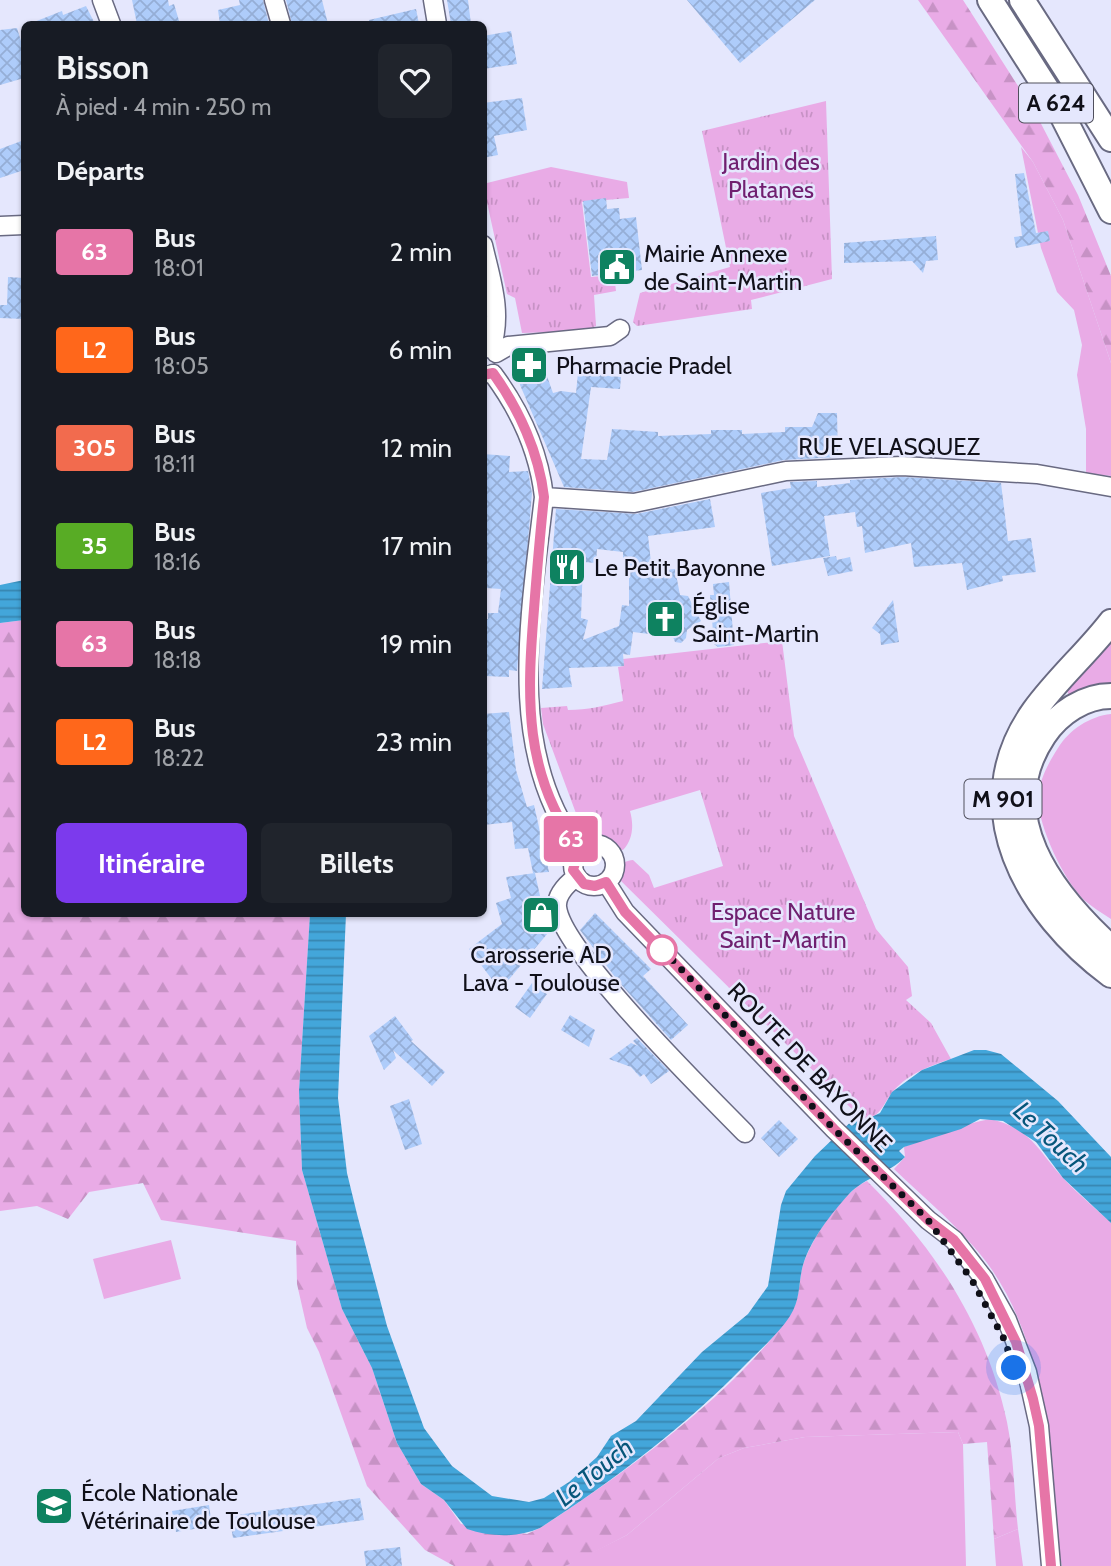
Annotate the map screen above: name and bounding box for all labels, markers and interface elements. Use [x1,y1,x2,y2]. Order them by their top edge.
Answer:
button: heart [378,44,452,118]
text: Bisson [56,47,149,87]
road number: A 624 [1019,83,1093,122]
text: À pied · 4 min · 250 m [56,93,272,121]
park label: Jardin des Platanes [721,147,820,204]
text: Départs [56,155,144,187]
text: Bus [154,222,195,254]
text: 2 min [390,236,452,268]
text: 63 [81,237,108,266]
place label: Mairie Annexe de Saint-Martin [644,239,802,296]
public building icon: Mairie Annexe de Saint-Martin [596,246,638,288]
text: 18:01 [154,254,204,282]
text: Bus [154,320,195,352]
text: 6 min [389,334,452,366]
text: L2 [82,335,107,364]
pharmacy icon: Pharmacie Pradel [508,344,550,386]
place label: Pharmacie Pradel [556,351,732,380]
text: 18:05 [154,352,209,380]
text: Bus [154,418,195,450]
text: 12 min [381,432,452,464]
street label: RUE VELASQUEZ [798,432,981,461]
text: 305 [73,433,116,462]
text: 18:11 [154,450,195,478]
text: Bus [154,516,195,548]
text: 17 min [382,530,452,562]
text: 35 [82,531,107,560]
restaurant icon: Le Petit Bayonne [546,546,588,588]
text: 18:16 [154,548,201,576]
place label: Le Petit Bayonne [594,553,765,582]
place label: Église Saint-Martin [692,591,819,648]
church icon: Église Saint-Martin [644,598,686,640]
text: Bus [154,614,195,646]
text: 19 min [380,628,452,660]
text: 63 [81,629,108,658]
text: 18:18 [154,646,202,674]
text: Bus [154,712,195,744]
text: 23 min [376,726,452,758]
text: L2 [82,727,107,756]
text: 18:22 [154,744,204,772]
road number: M 901 [964,779,1042,818]
line badge: 63 [540,816,602,862]
button: Itinéraire [56,823,247,903]
button: Billets [261,823,452,903]
text: 63 [558,824,584,853]
shop icon: Carosserie AD Lava - Toulouse [520,894,562,936]
park label: Espace Nature Saint-Martin [711,897,855,954]
unlabelled marker [647,935,677,965]
place label: Carosserie AD Lava - Toulouse [462,940,620,997]
street label: ROUTE DE BAYONNE [722,976,898,1158]
water label: Le Touch [1007,1094,1095,1180]
your location [996,1350,1031,1385]
water label: Le Touch [549,1431,639,1513]
place label: École Nationale Vétérinaire de Toulouse [81,1478,316,1535]
school or university icon: École Nationale Vétérinaire de Toulouse [33,1485,75,1527]

